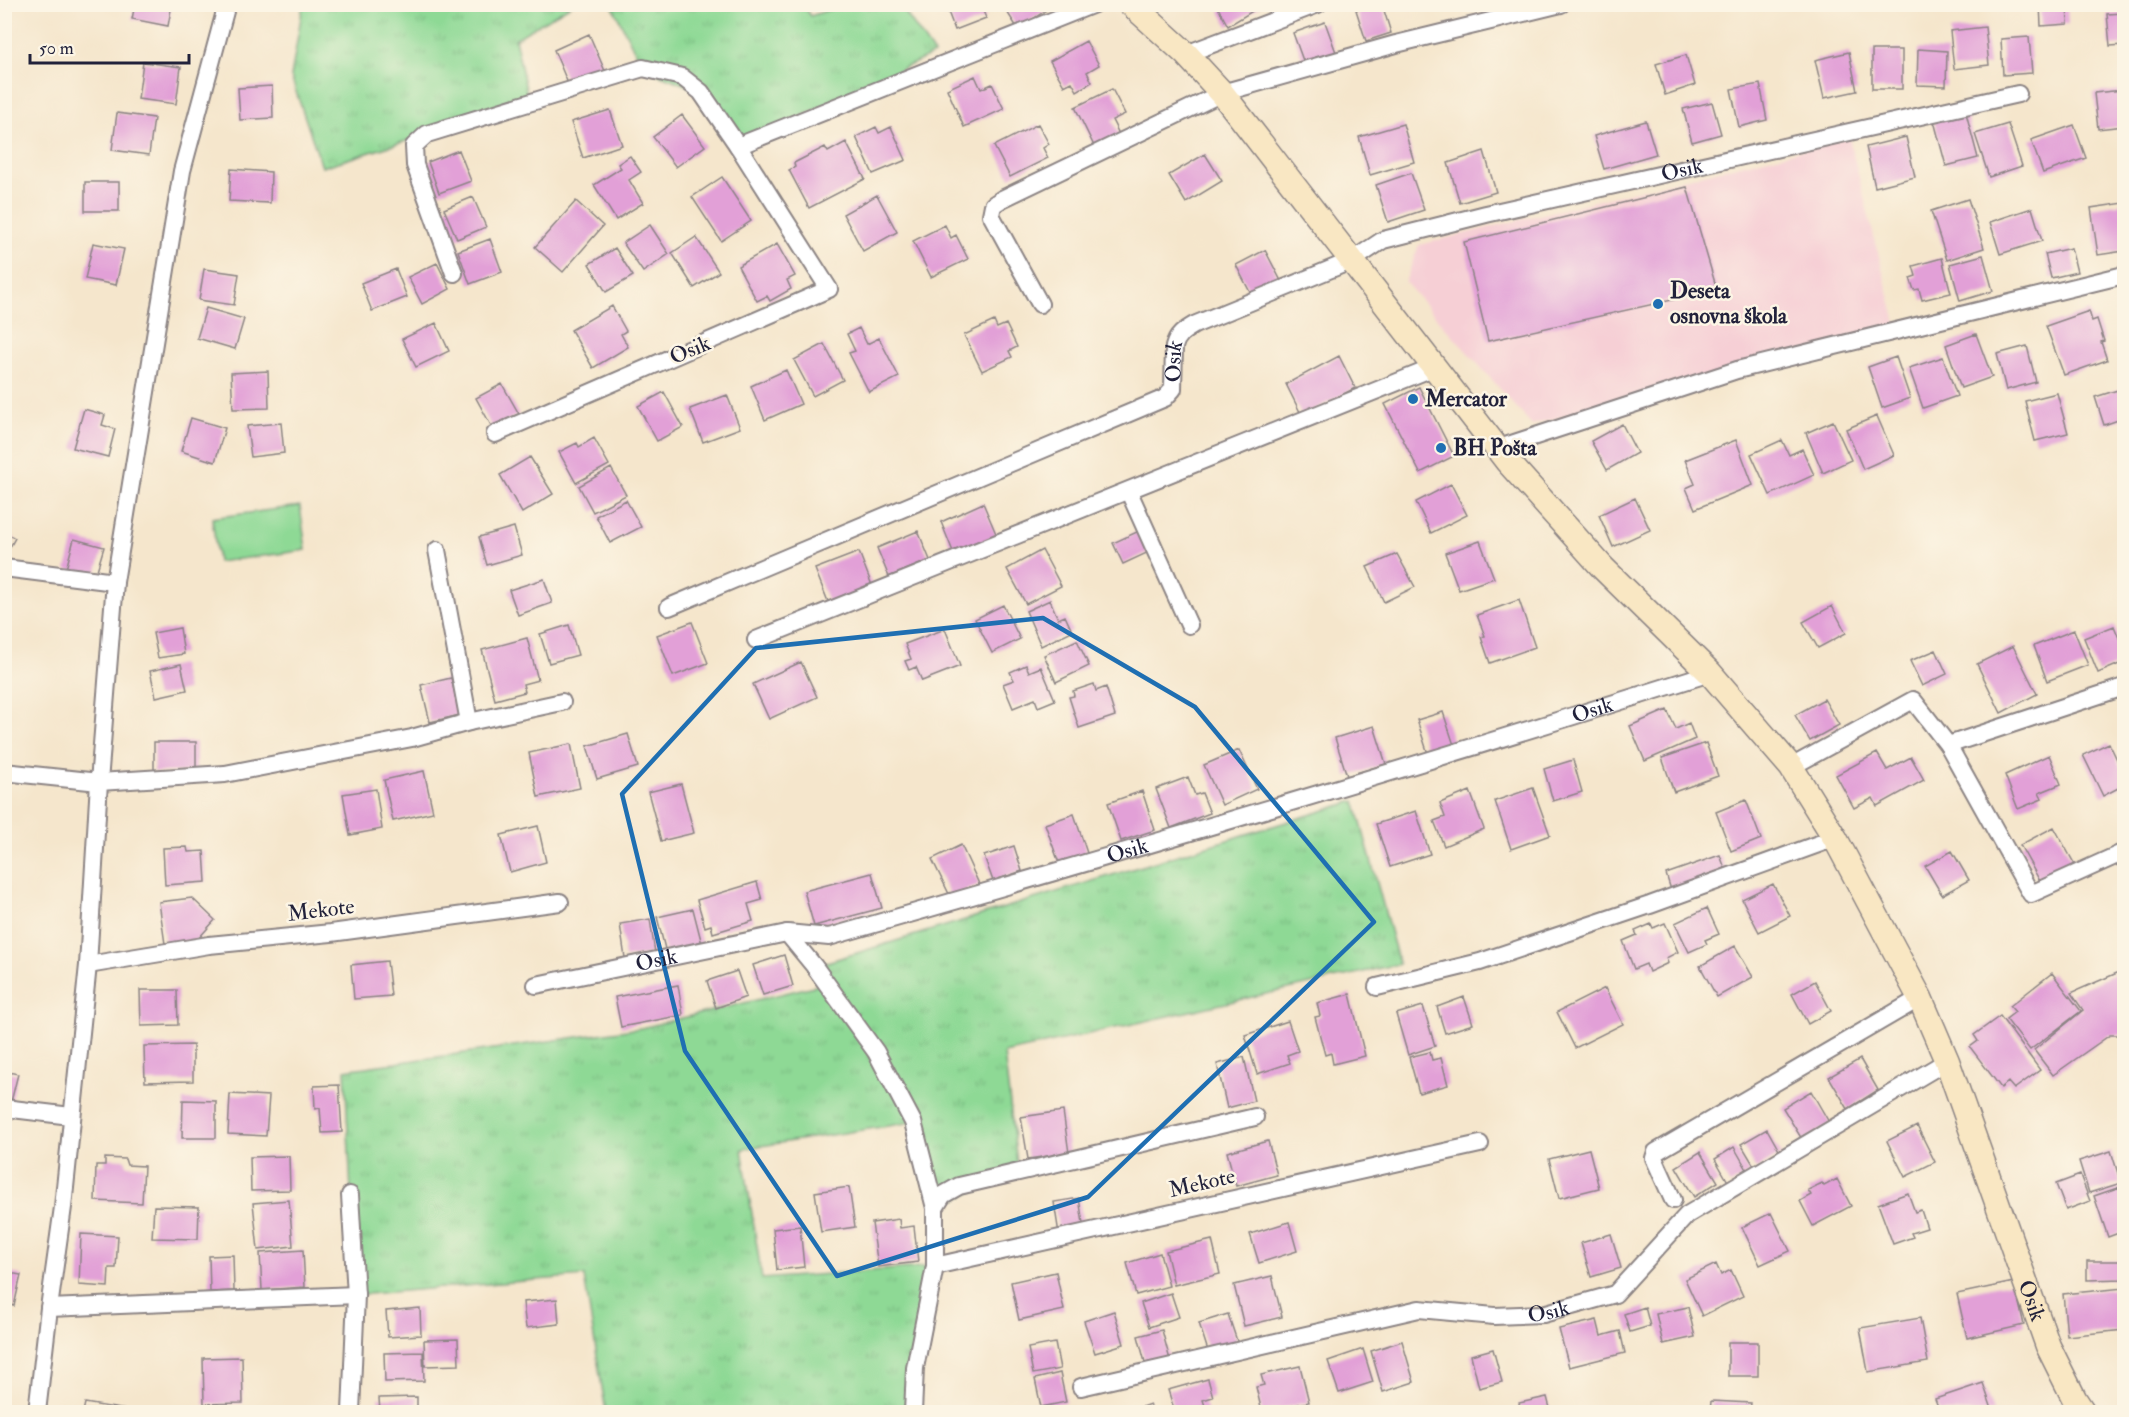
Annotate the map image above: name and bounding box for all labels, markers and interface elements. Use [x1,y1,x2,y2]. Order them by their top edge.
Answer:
scale bar [30,27,189,65]
text: 50 m [39,37,74,60]
street label: Osik [1659,151,1706,188]
place label: Deseta osnovna škola [1670,277,1788,330]
marker: Deseta osnovna škola [1651,297,1665,311]
street label: Osik [665,329,715,371]
street label: Osik [1159,336,1189,383]
place label: Mercator [1424,385,1508,413]
marker: Mercator [1406,392,1420,406]
place label: BH Pošta [1453,434,1537,462]
marker: BH Pošta [1434,441,1448,455]
street label: Osik [1568,690,1617,730]
street label: Osik [1103,831,1152,870]
street label: Mekote [286,892,356,928]
street label: Osik [633,942,680,978]
street label: Mekote [1166,1162,1238,1204]
street label: Osik [2012,1276,2052,1325]
street label: Osik [1527,1293,1573,1329]

